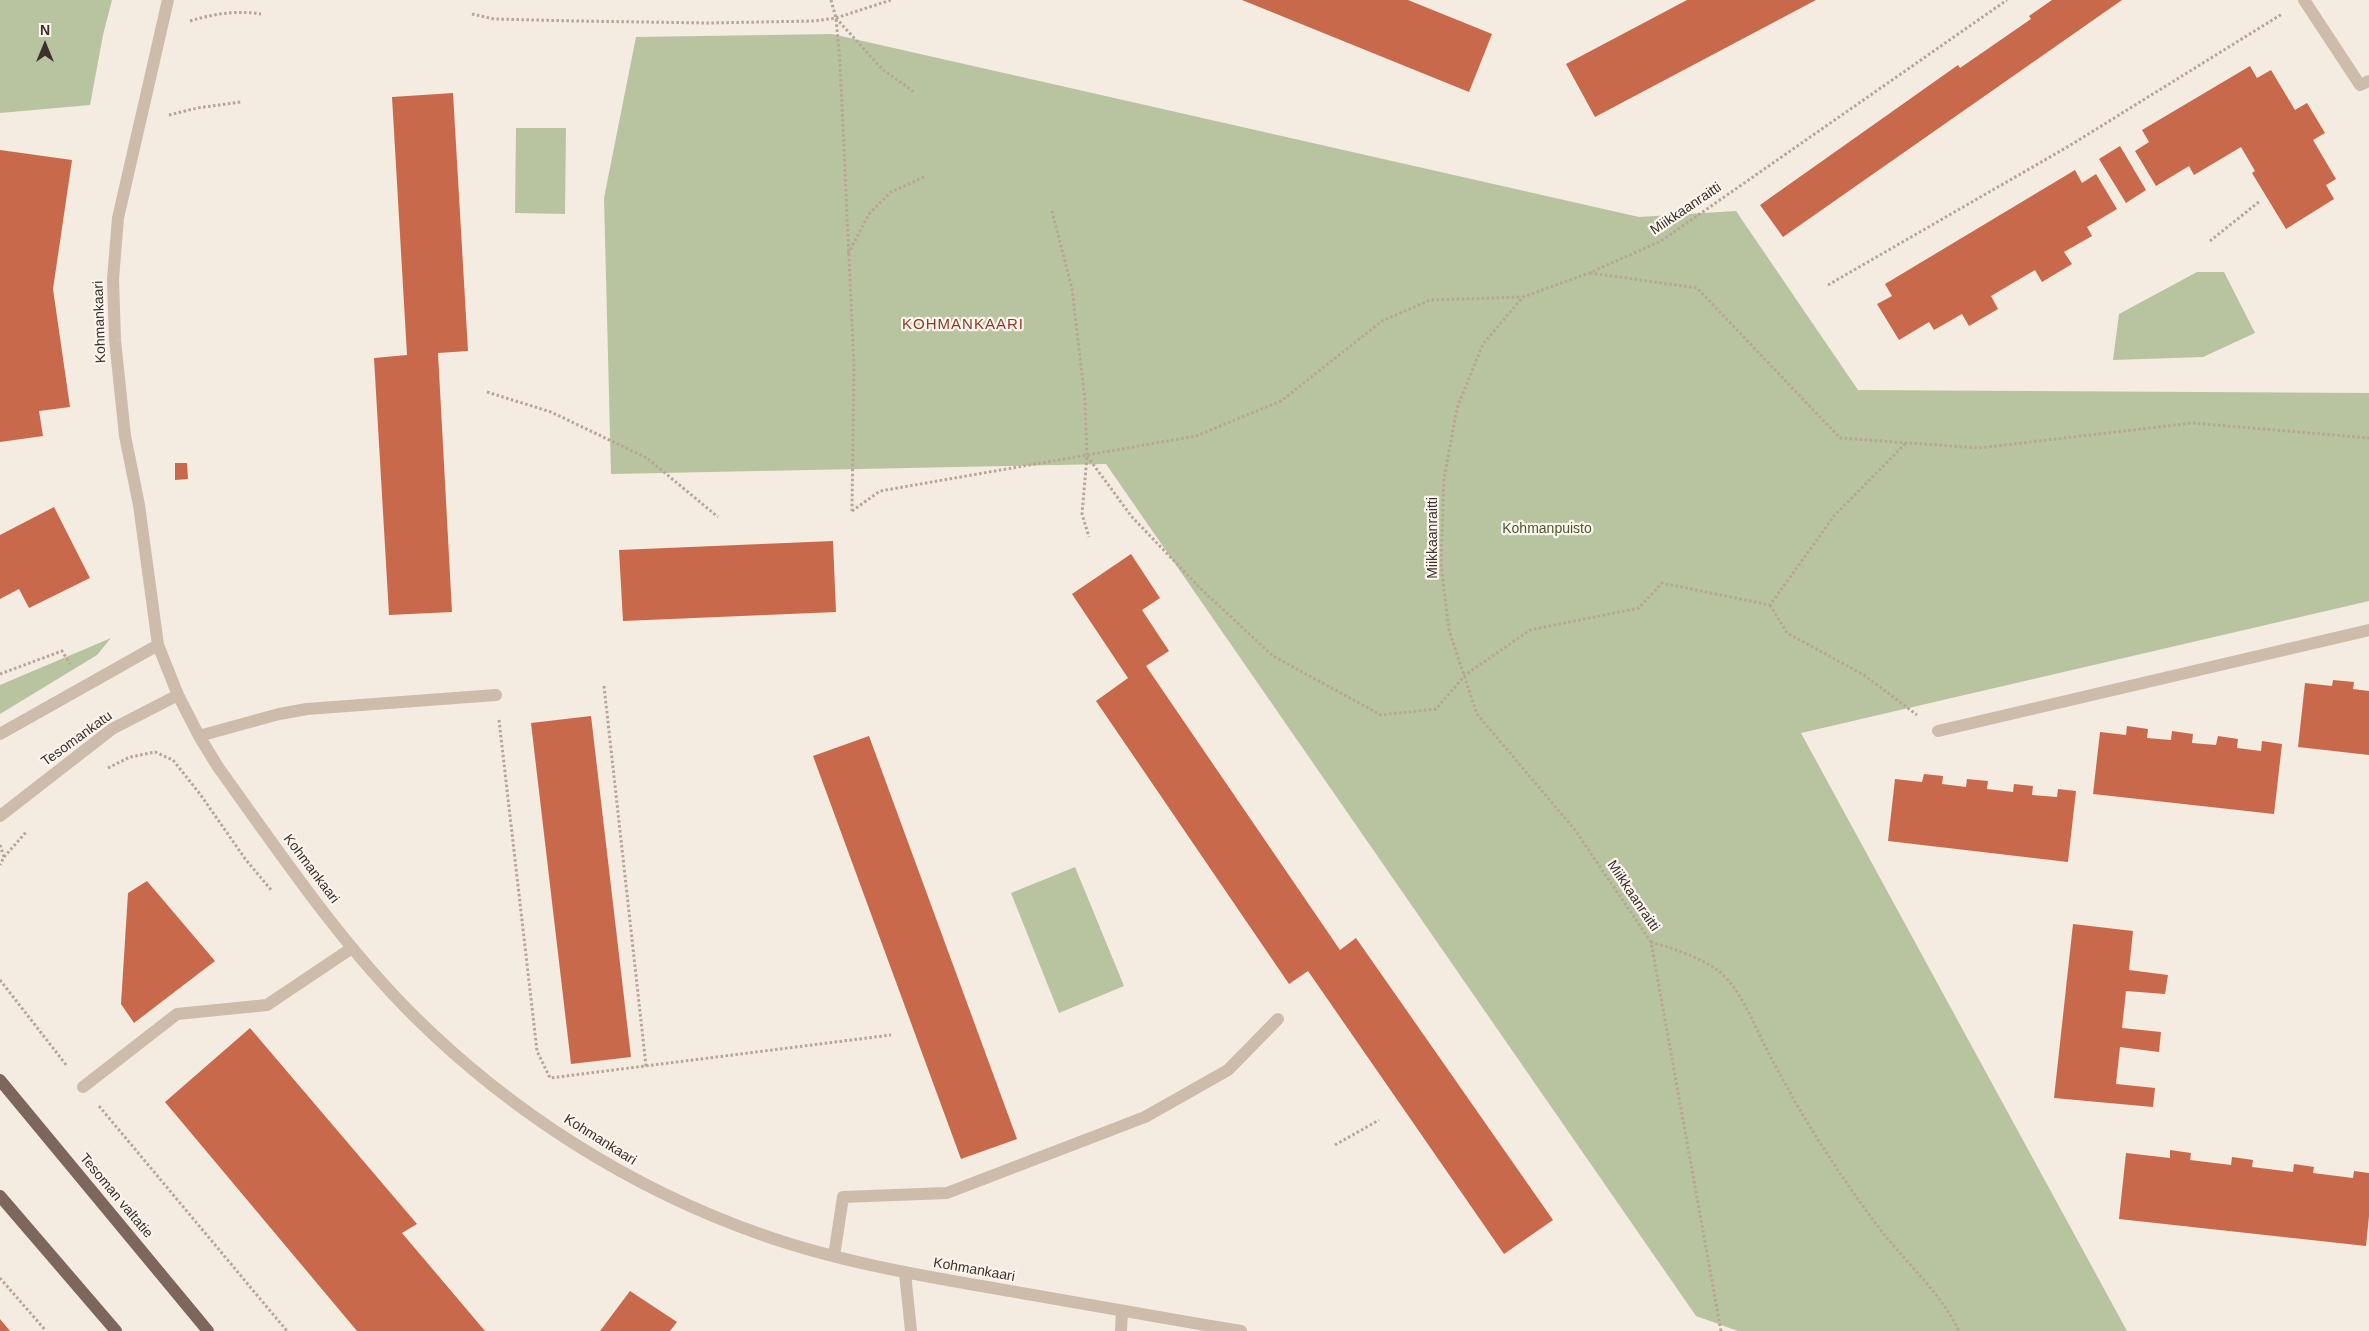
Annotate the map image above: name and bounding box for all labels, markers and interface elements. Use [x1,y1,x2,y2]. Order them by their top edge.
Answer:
north arrow [20,20,70,70]
text: N [40,22,50,38]
street label: Miikkaanraitti [1647,179,1725,239]
street label: Kohmankaari [90,280,110,364]
district label: KOHMANKAARI [901,316,1025,334]
street label: Miikkaanraitti [1425,497,1441,579]
park label: Kohmanpuisto [1502,521,1592,537]
street label: Tesomankatu [38,708,116,770]
street label: Kohmankaari [279,831,343,907]
street label: Miikkaanraitti [1603,857,1663,935]
street label: Kohmankaari [561,1111,639,1169]
street label: Tesoman valtatie [76,1150,156,1242]
street label: Kohmankaari [932,1255,1016,1285]

